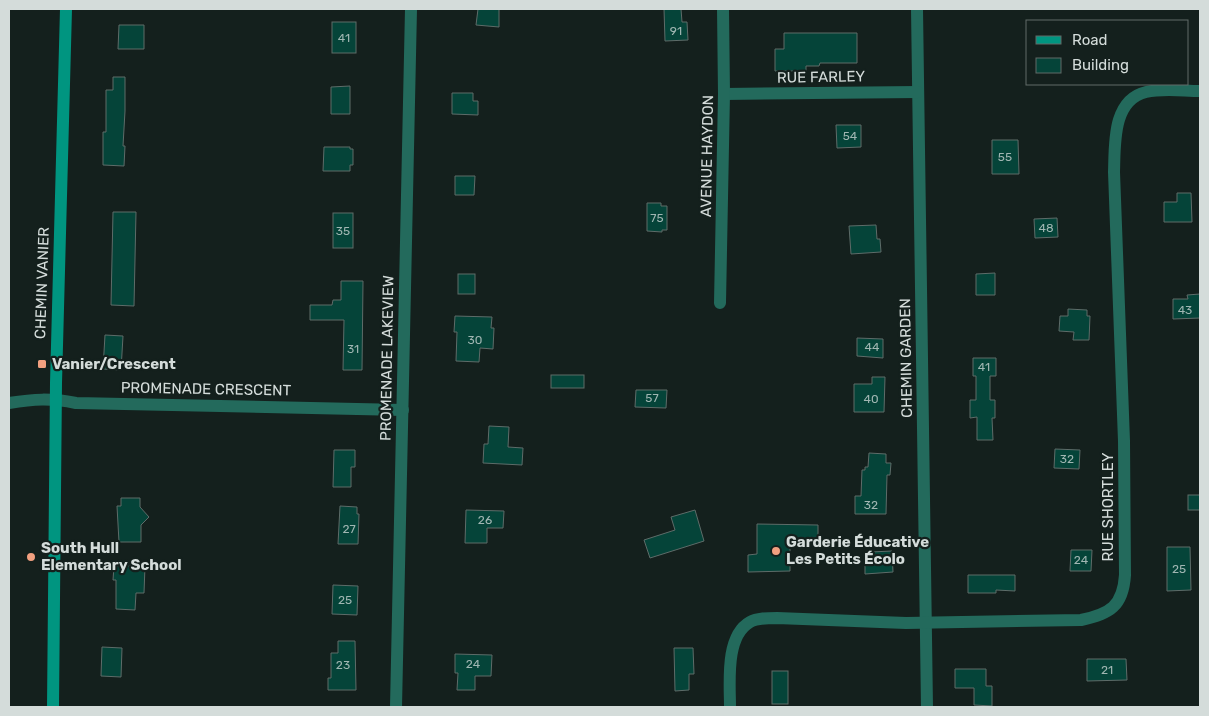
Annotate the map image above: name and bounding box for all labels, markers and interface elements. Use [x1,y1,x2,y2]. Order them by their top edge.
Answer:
legend [1026,20,1189,85]
house number: 91 [670,24,682,38]
house number: 41 [338,31,350,45]
text: Road [1072,31,1108,49]
text: Building [1072,56,1129,74]
street label: RUE FARLEY [777,67,866,87]
street label: AVENUE HAYDON [697,95,717,217]
house number: 54 [843,129,858,143]
house number: 55 [998,150,1012,164]
house number: 75 [650,211,664,225]
house number: 48 [1038,221,1054,235]
house number: 35 [336,224,350,238]
street label: CHEMIN VANIER [31,227,53,339]
street label: PROMENADE LAKEVIEW [377,275,397,441]
street label: CHEMIN GARDEN [896,298,916,418]
house number: 43 [1178,303,1192,317]
house number: 30 [468,333,482,347]
house number: 44 [865,340,880,354]
house number: 31 [347,342,359,356]
place label: Vanier/Crescent [52,355,176,373]
marker: Vanier/Crescent [36,358,48,370]
house number: 41 [978,360,990,374]
street label: PROMENADE CRESCENT [121,379,292,399]
house number: 57 [645,391,659,405]
house number: 40 [863,392,879,406]
house number: 32 [1060,452,1074,466]
street label: RUE SHORTLEY [1099,452,1117,561]
house number: 32 [864,498,878,512]
house number: 26 [478,513,492,527]
house number: 27 [342,522,356,536]
place label: Garderie Éducative Les Petits Écolo [786,533,929,568]
place label: South Hull Elementary School [41,539,182,574]
marker: Garderie Éducative Les Petits Écolo [770,545,782,557]
marker: South Hull Elementary School [25,551,37,563]
house number: 24 [1074,553,1089,567]
house number: 25 [1172,562,1186,576]
house number: 25 [338,593,352,607]
house number: 24 [466,657,481,671]
house number: 23 [336,658,350,672]
house number: 21 [1101,663,1113,677]

